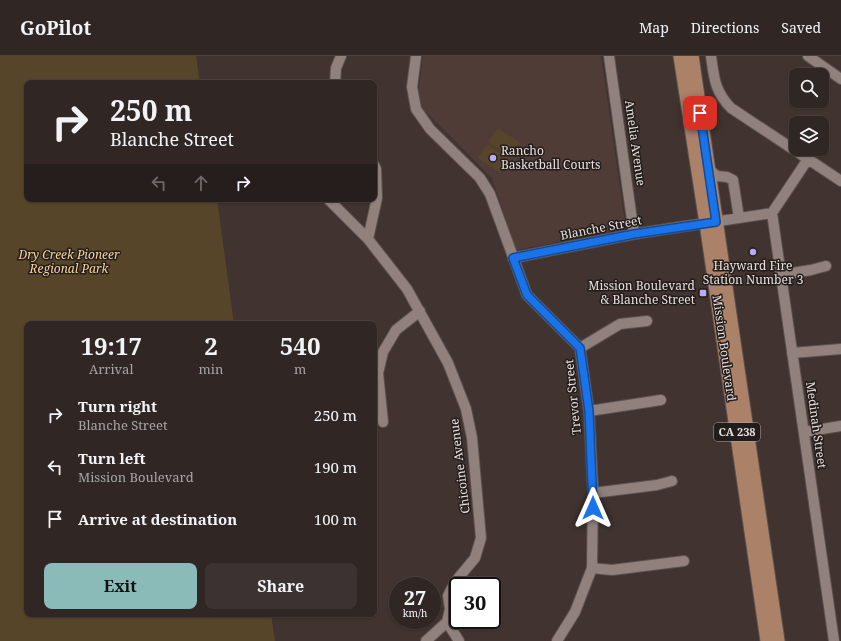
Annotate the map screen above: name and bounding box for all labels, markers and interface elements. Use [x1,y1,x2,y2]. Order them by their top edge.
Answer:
text: GoPilot [20,15,91,41]
text: Map [639,18,669,37]
text: Directions [691,18,759,37]
text: Saved [781,18,821,37]
map controls [789,68,829,156]
button: search [789,68,829,108]
text: 250 m [110,91,192,129]
icon: right [44,96,96,148]
pin [683,96,717,130]
street label: Amelia Avenue [621,99,650,187]
icon: arrive [689,102,711,124]
button: layers [789,116,829,156]
text: Blanche Street [110,127,234,151]
place label: Rancho Basketball Courts [501,142,600,173]
marker: Rancho Basketball Courts [488,153,498,163]
icon: left [148,172,170,194]
icon: ahead [190,172,212,194]
icon: right [232,172,254,194]
street label: Blanche Street [559,211,643,244]
park label: Dry Creek Pioneer Regional Park [17,246,120,277]
marker: Hayward Fire Station Number 3 [748,247,758,257]
place label: Hayward Fire Station Number 3 [703,257,804,288]
place label: Mission Boulevard & Blanche Street [588,277,696,308]
marker: Mission Boulevard & Blanche Street [698,288,708,298]
street label: Mission Boulevard [709,294,740,403]
text: 19:17 [80,329,142,362]
text: 2 [204,329,218,362]
text: 540 [280,329,320,362]
street label: Trevor Street [560,359,585,436]
text: Arrival [89,360,133,378]
text: min [198,360,223,378]
text: m [294,360,306,378]
street label: Medinah Street [802,380,831,469]
text: Turn right [78,396,157,416]
icon: right [44,404,66,426]
text: 250 m [314,405,357,425]
text: Blanche Street [78,416,167,434]
street label: Chicoine Avenue [445,418,474,515]
road number: CA 238 [714,423,760,441]
text: Turn left [78,448,146,468]
icon: left [44,456,66,478]
text: 190 m [314,457,357,477]
text: Mission Boulevard [78,468,194,486]
position arrow [572,487,614,529]
icon: arrive [44,508,66,530]
text: Arrive at destination [78,509,237,529]
text: 100 m [314,509,357,529]
button: Exit [44,563,197,609]
button: Share [205,563,357,609]
speed limit sign: 30 [449,577,501,629]
text: 27 [404,584,426,611]
text: km/h [403,606,427,620]

